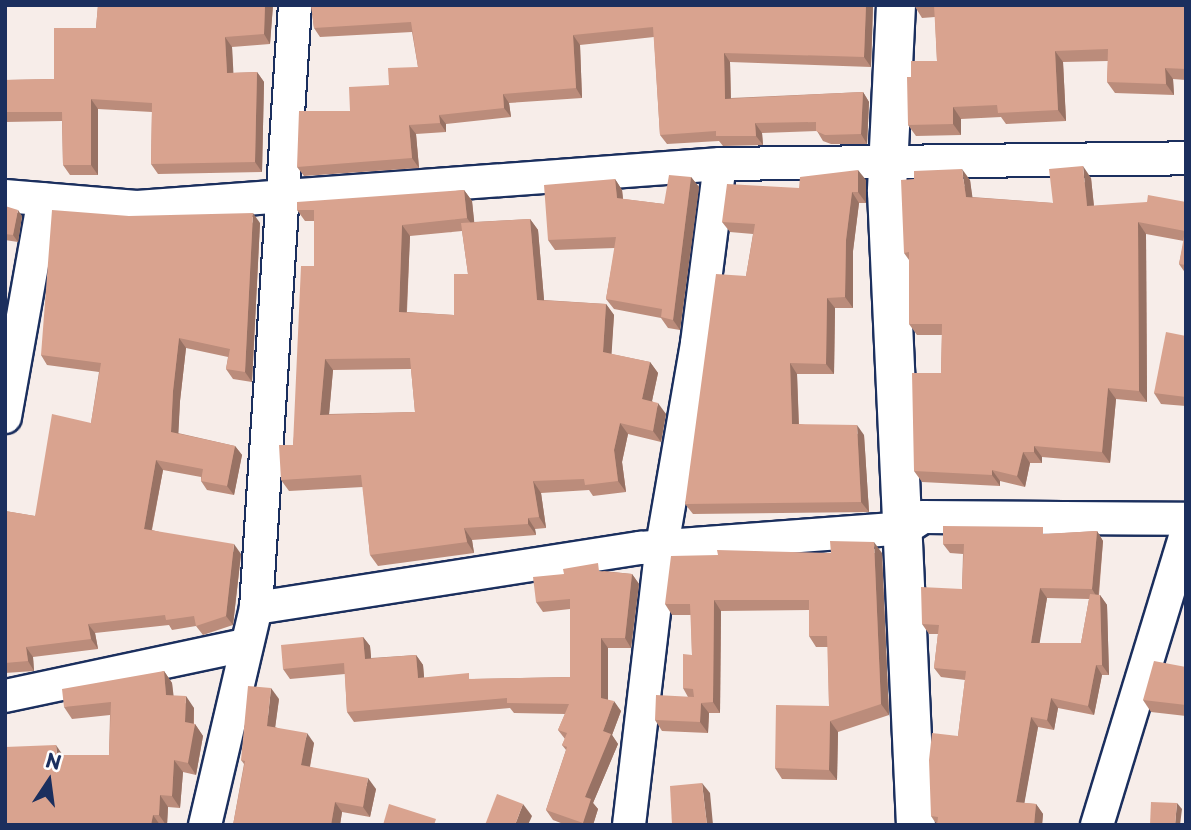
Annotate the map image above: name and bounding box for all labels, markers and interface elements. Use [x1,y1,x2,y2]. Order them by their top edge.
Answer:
text: N [43,745,64,776]
north arrow [14,746,84,816]

